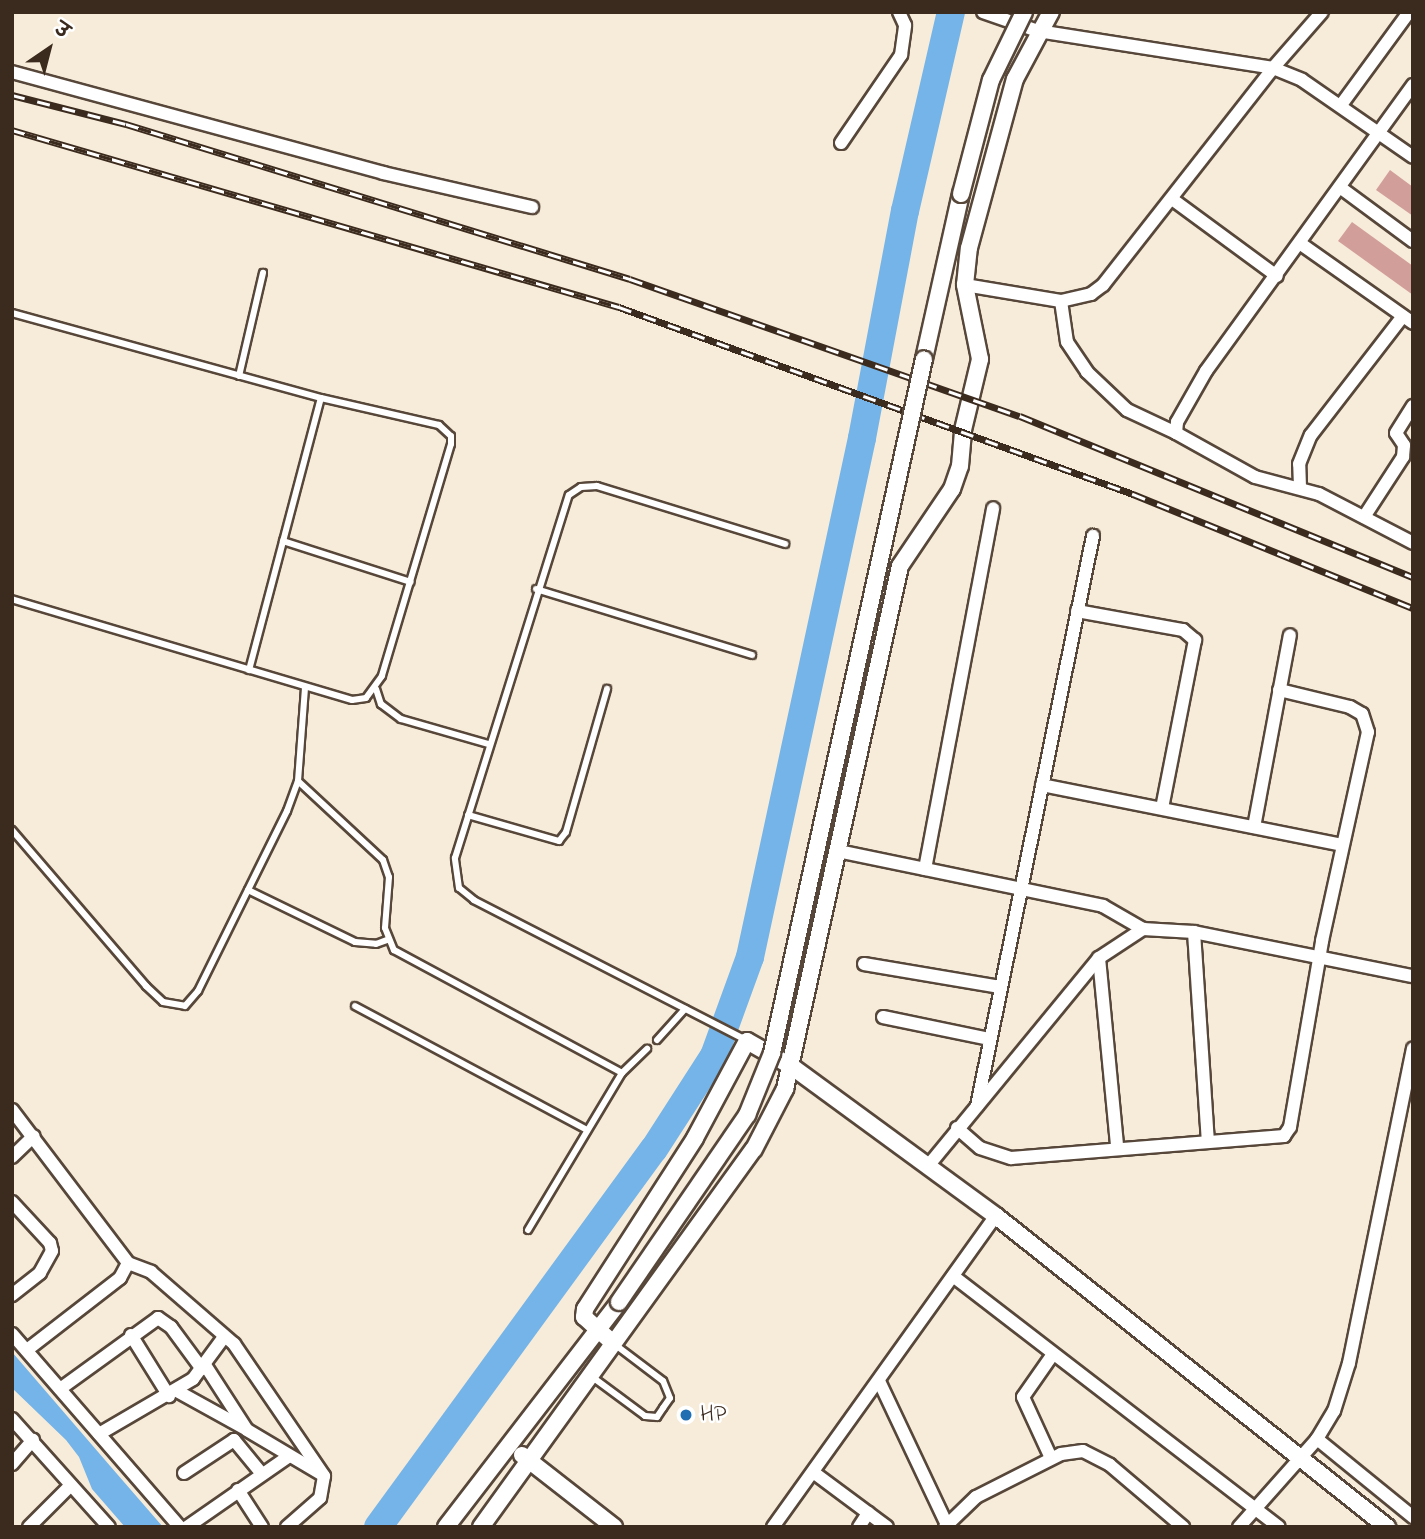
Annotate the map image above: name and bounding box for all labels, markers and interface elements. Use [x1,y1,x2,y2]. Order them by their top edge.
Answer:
north arrow [14,14,84,84]
text: उ [48,17,74,46]
place label: HP [700,1401,726,1429]
marker: HP [678,1407,694,1423]

